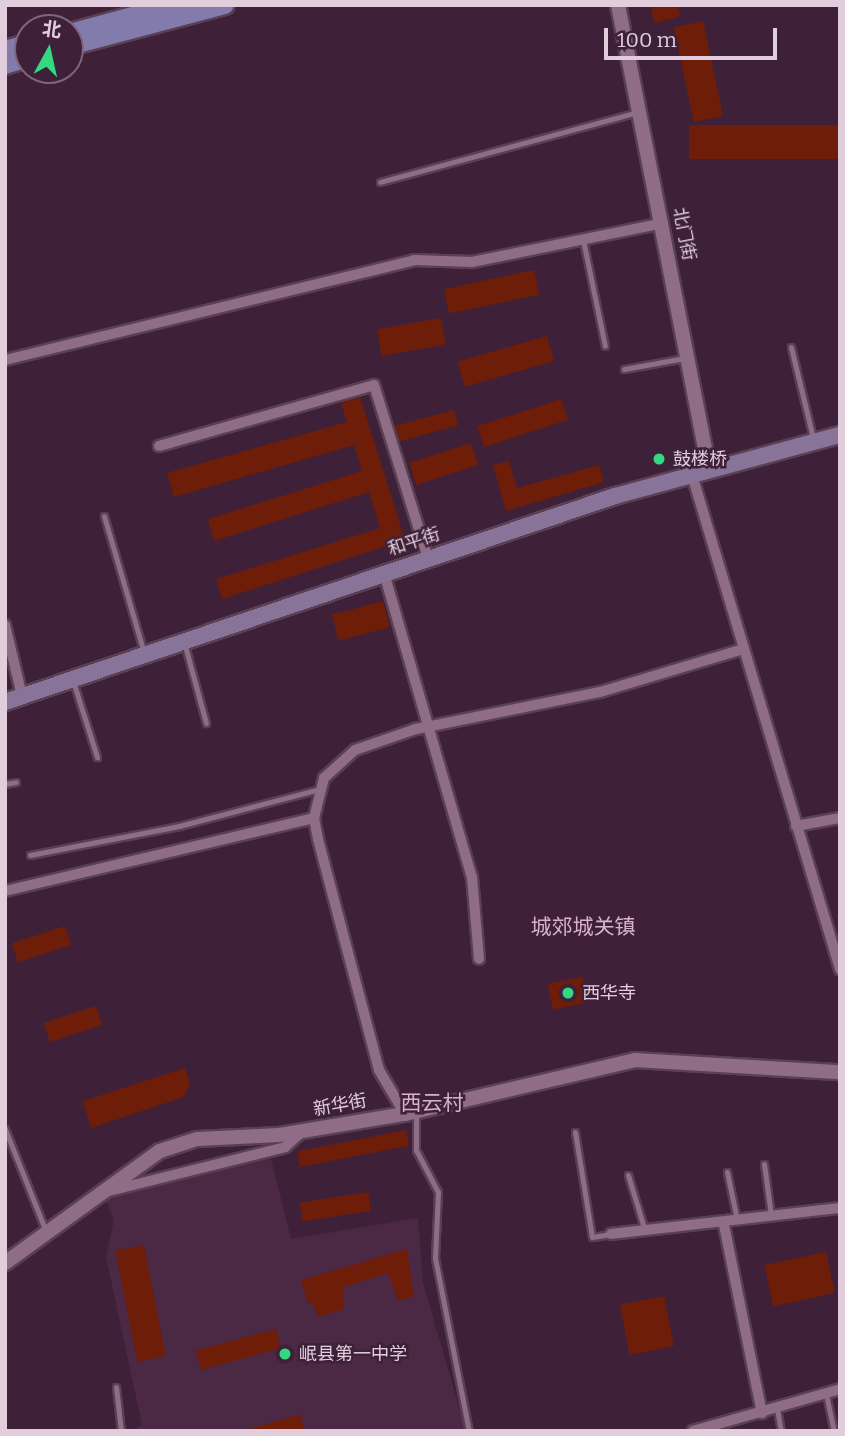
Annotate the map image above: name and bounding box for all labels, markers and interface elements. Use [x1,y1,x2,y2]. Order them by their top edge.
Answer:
north arrow [14,14,84,84]
scale bar [607,14,780,58]
text: 北 [41,17,63,42]
text: 100 m [617,27,677,53]
street label: 北门街 [668,205,700,263]
place label: 鼓楼桥 [673,448,727,470]
marker: 鼓楼桥 [651,451,667,467]
street label: 和平街 [385,523,443,561]
district label: 城郊城关镇 [531,914,635,940]
place label: 西华寺 [582,982,636,1004]
marker: 西华寺 [560,985,576,1001]
street label: 新华街 [312,1090,368,1120]
district label: 西云村 [401,1090,463,1116]
place label: 岷县第一中学 [299,1343,407,1365]
marker: 岷县第一中学 [277,1346,293,1362]

